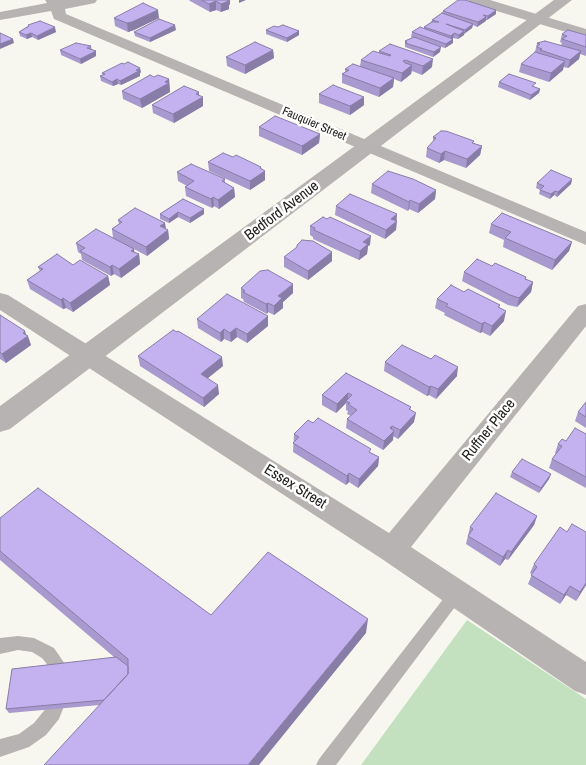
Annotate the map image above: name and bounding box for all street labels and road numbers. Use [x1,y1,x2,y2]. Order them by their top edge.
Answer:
street label: Fauquier Street [280,104,348,144]
street label: Bedford Avenue [241,177,323,245]
street label: Ruffner Place [459,395,519,465]
street label: Essex Street [261,461,329,513]

